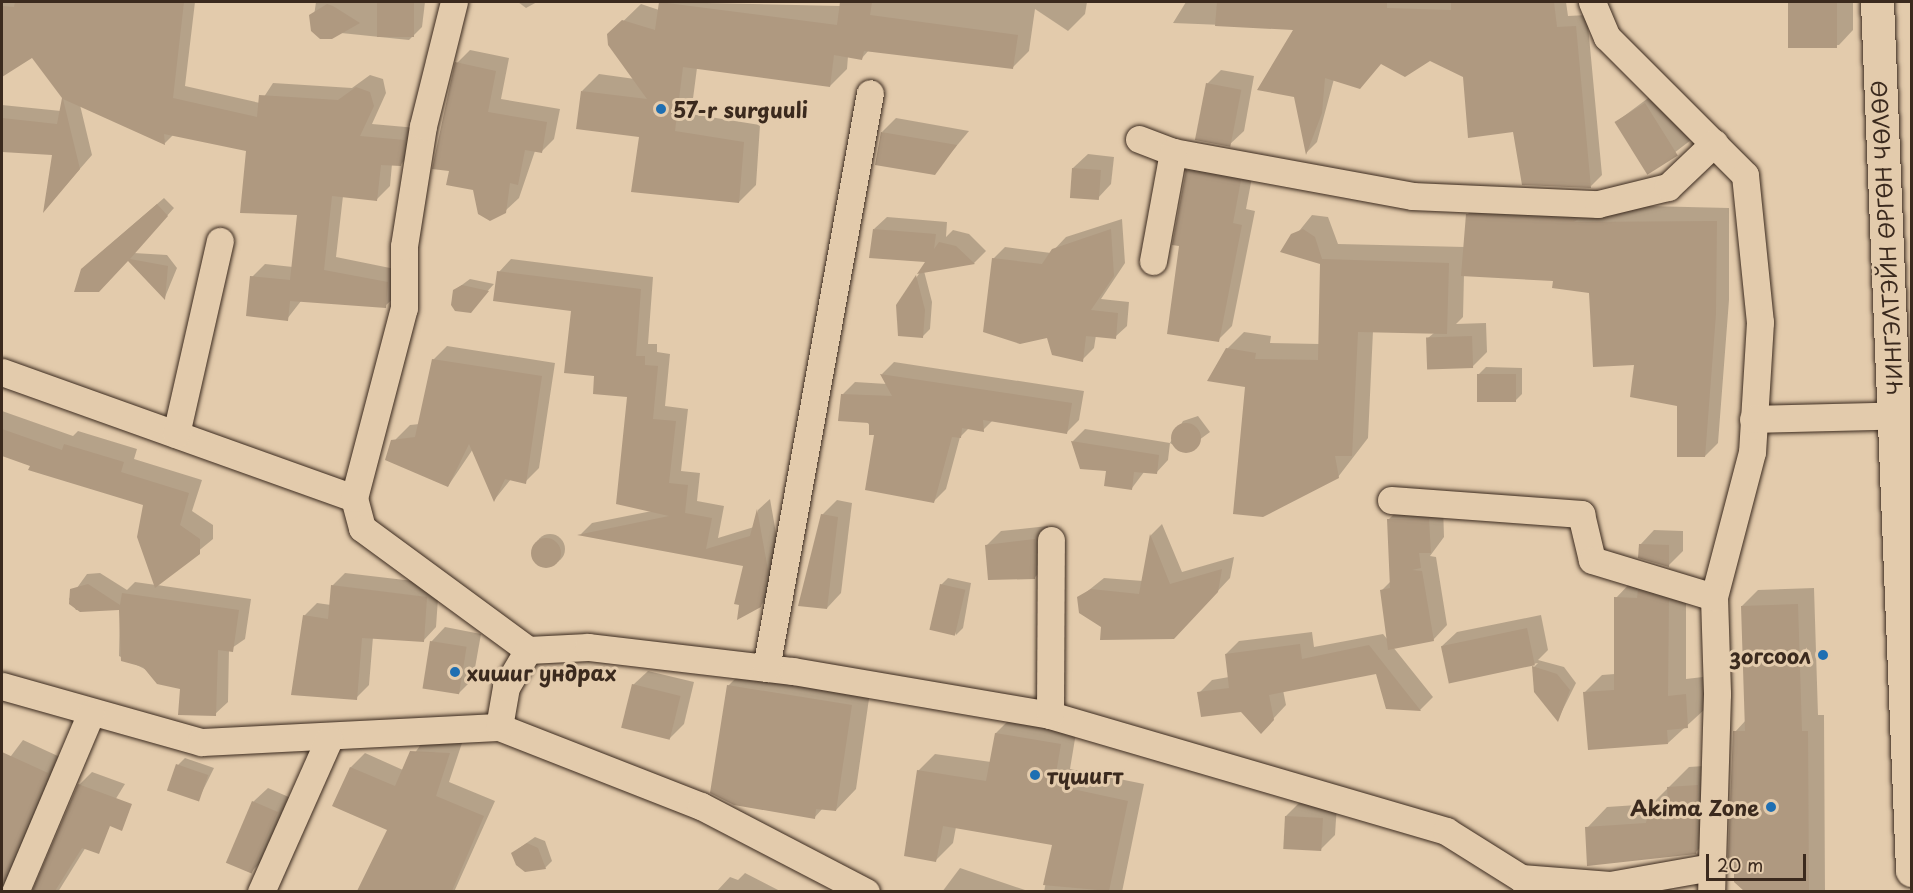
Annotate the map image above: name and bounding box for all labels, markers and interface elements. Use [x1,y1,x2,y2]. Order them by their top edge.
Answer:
street label: ЧИНГЭЛТЭЙН ӨРГӨН ЧӨЛӨӨ [1865,80,1907,396]
place label: 57-r surguuli [673,96,809,122]
marker: 57-r surguuli [654,102,668,116]
place label: зогсоол [1730,642,1811,668]
marker: зогсоол [1816,648,1830,662]
place label: хишиг ундрах [467,659,617,685]
marker: хишиг ундрах [448,665,462,679]
place label: түшигт [1047,762,1123,788]
marker: түшигт [1028,768,1042,782]
place label: Akima Zone [1630,794,1759,820]
marker: Akima Zone [1764,800,1778,814]
scale bar [1709,842,1810,880]
text: 20 m [1717,851,1763,878]

